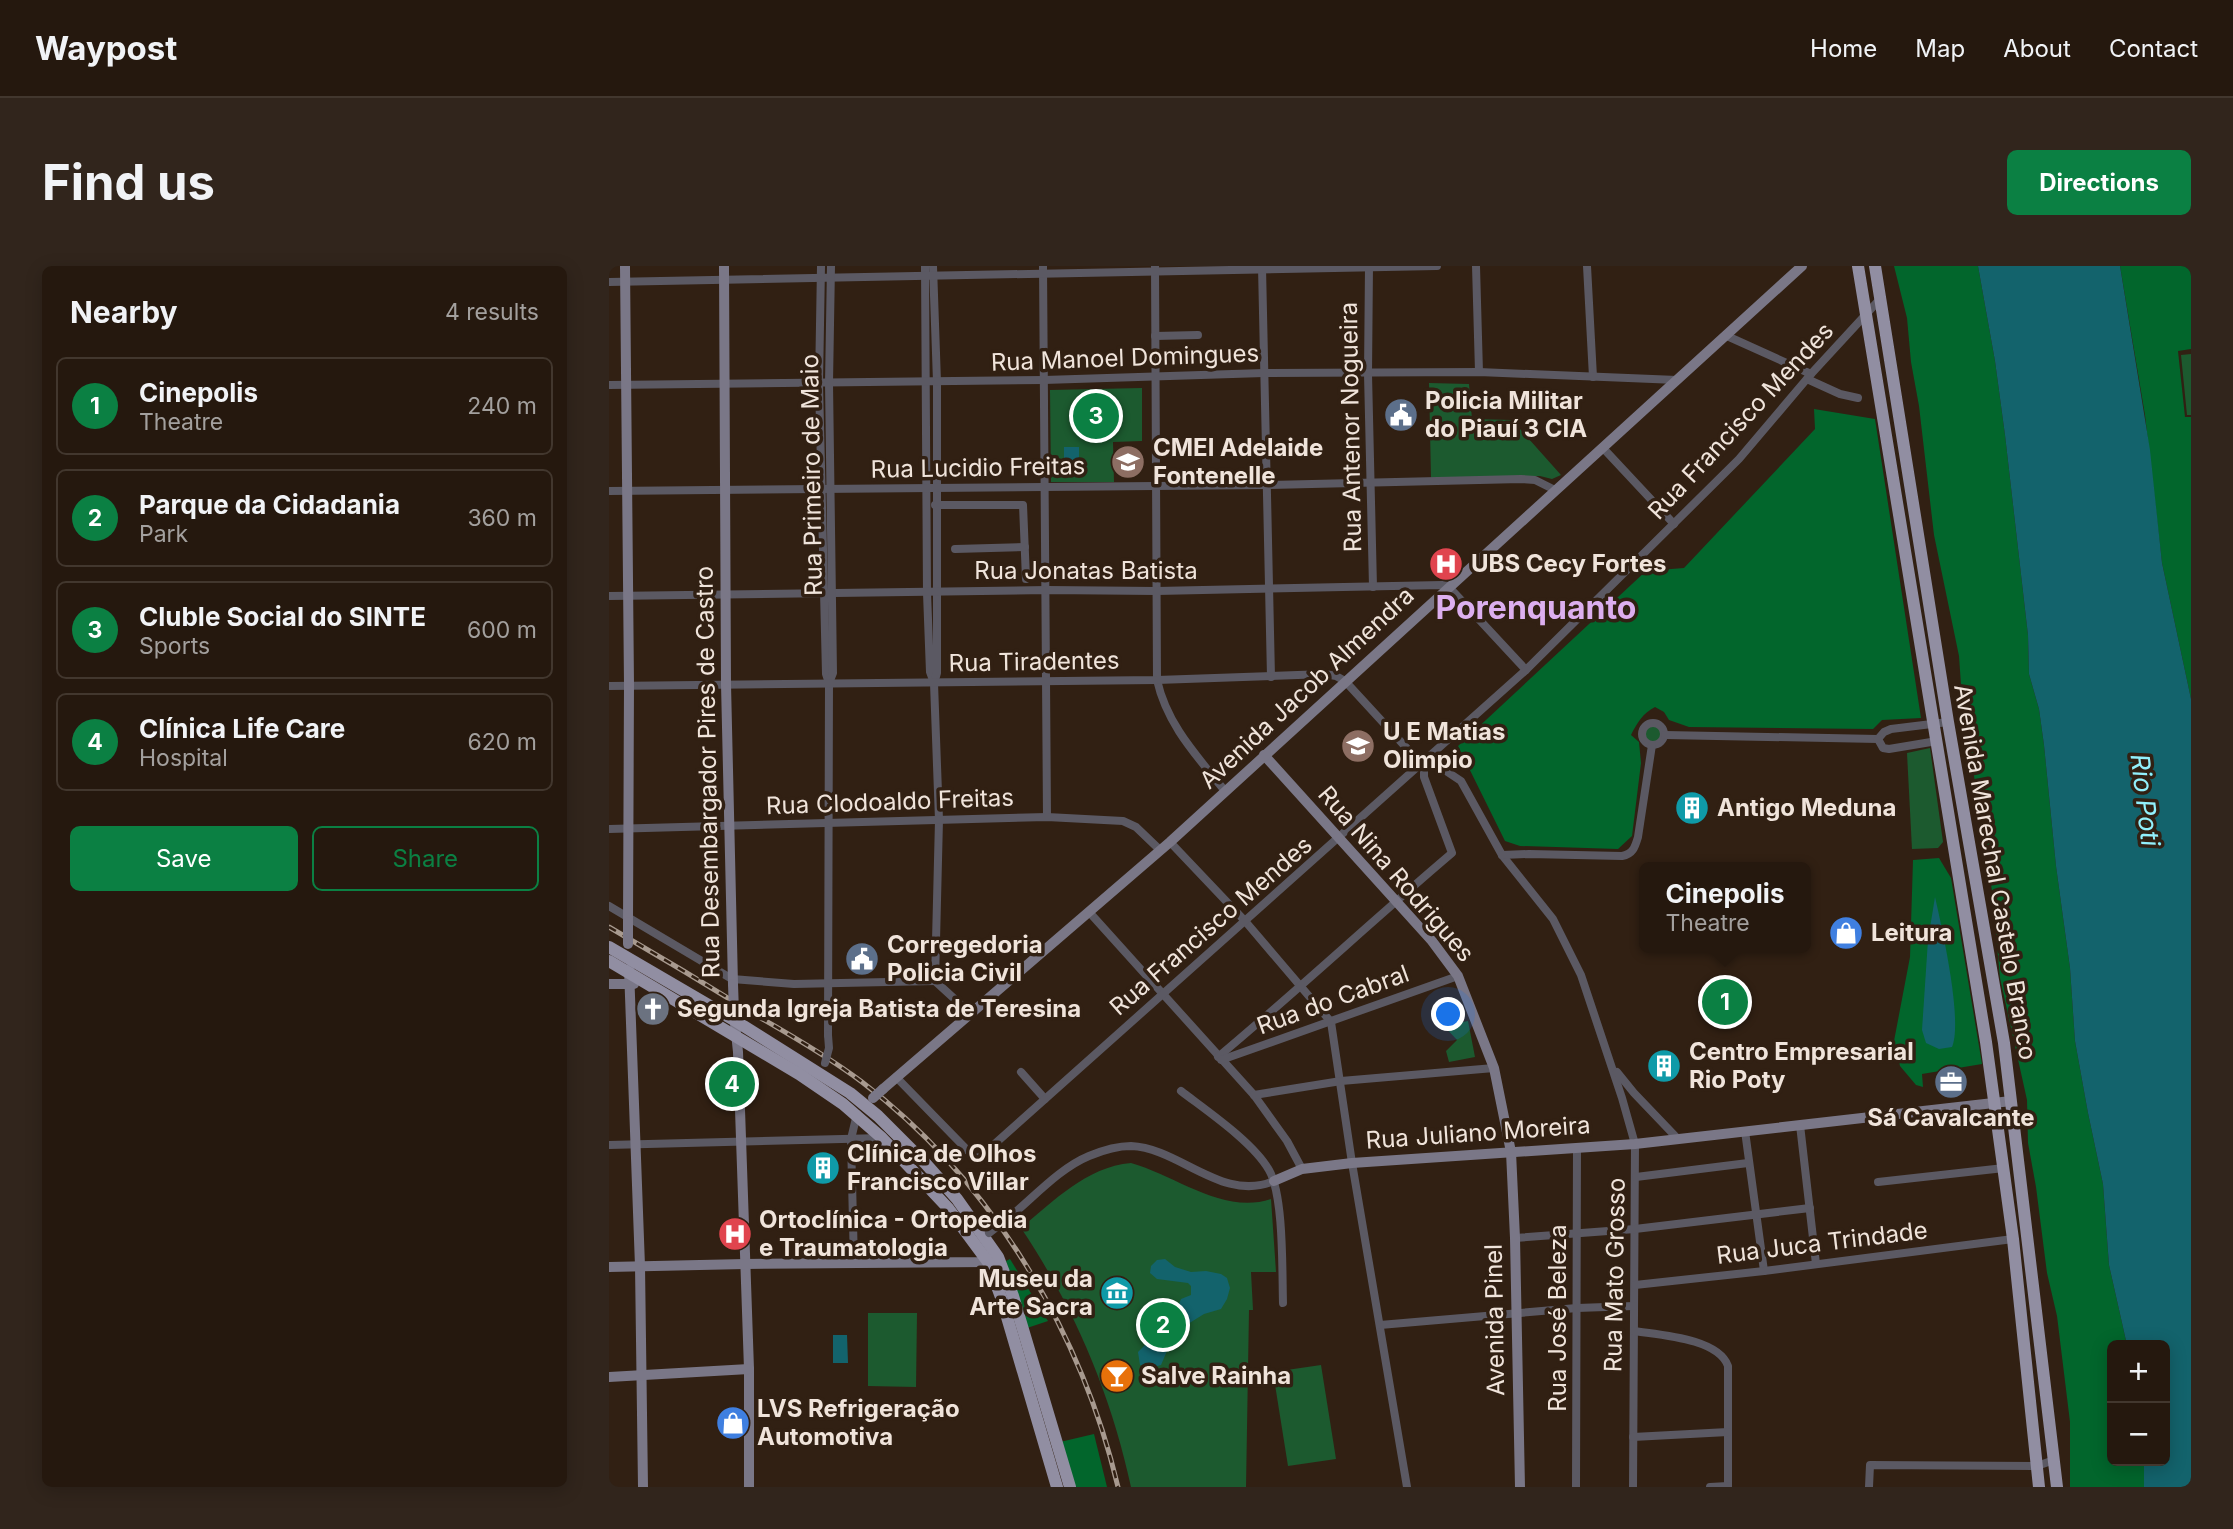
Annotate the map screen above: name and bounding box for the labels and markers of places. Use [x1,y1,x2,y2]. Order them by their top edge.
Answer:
place label: Policia Militar do Piauí 3 CIA [1425,386,1587,443]
pin: 3 [1073,390,1119,442]
public building icon: Policia Militar do Piauí 3 CIA [1382,396,1420,434]
place label: CMEI Adelaide Fontenelle [1153,433,1323,490]
school or university icon: CMEI Adelaide Fontenelle [1109,443,1147,481]
hospital icon: UBS Cecy Fortes [1427,545,1465,583]
place label: UBS Cecy Fortes [1471,549,1666,578]
place label: U E Matias Olimpio [1383,717,1505,774]
school or university icon: U E Matias Olimpio [1339,727,1377,765]
building icon: Antigo Meduna [1673,789,1711,827]
place label: Antigo Meduna [1717,793,1896,822]
shop icon: Leitura [1827,914,1865,952]
place label: Leitura [1871,918,1952,947]
place label: Corregedoria Policia Civil [887,930,1043,987]
public building icon: Corregedoria Policia Civil [843,940,881,978]
pin: 1 [1702,976,1748,1028]
church icon: Segunda Igreja Batista de Teresina [634,990,672,1028]
place label: Segunda Igreja Batista de Teresina [677,994,1081,1023]
place label: Centro Empresarial Rio Poty [1689,1037,1914,1094]
building icon: Centro Empresarial Rio Poty [1645,1047,1683,1085]
pin: 4 [709,1058,755,1110]
office icon: Sá Cavalcante [1932,1063,1970,1101]
place label: Sá Cavalcante [1867,1103,2035,1132]
place label: Clínica de Olhos Francisco Villar [847,1139,1036,1196]
building icon: Clínica de Olhos Francisco Villar [804,1149,842,1187]
place label: Ortoclínica - Ortopedia e Traumatologia [759,1205,1027,1262]
hospital icon: Ortoclínica - Ortopedia e Traumatologia [716,1215,754,1253]
place label: Museu da Arte Sacra [969,1264,1093,1321]
museum icon: Museu da Arte Sacra [1098,1274,1136,1312]
pin: 2 [1140,1299,1186,1351]
bar icon: Salve Rainha [1098,1357,1136,1395]
place label: Salve Rainha [1141,1361,1291,1390]
place label: LVS Refrigeração Automotiva [757,1394,960,1451]
shop icon: LVS Refrigeração Automotiva [714,1404,752,1442]

